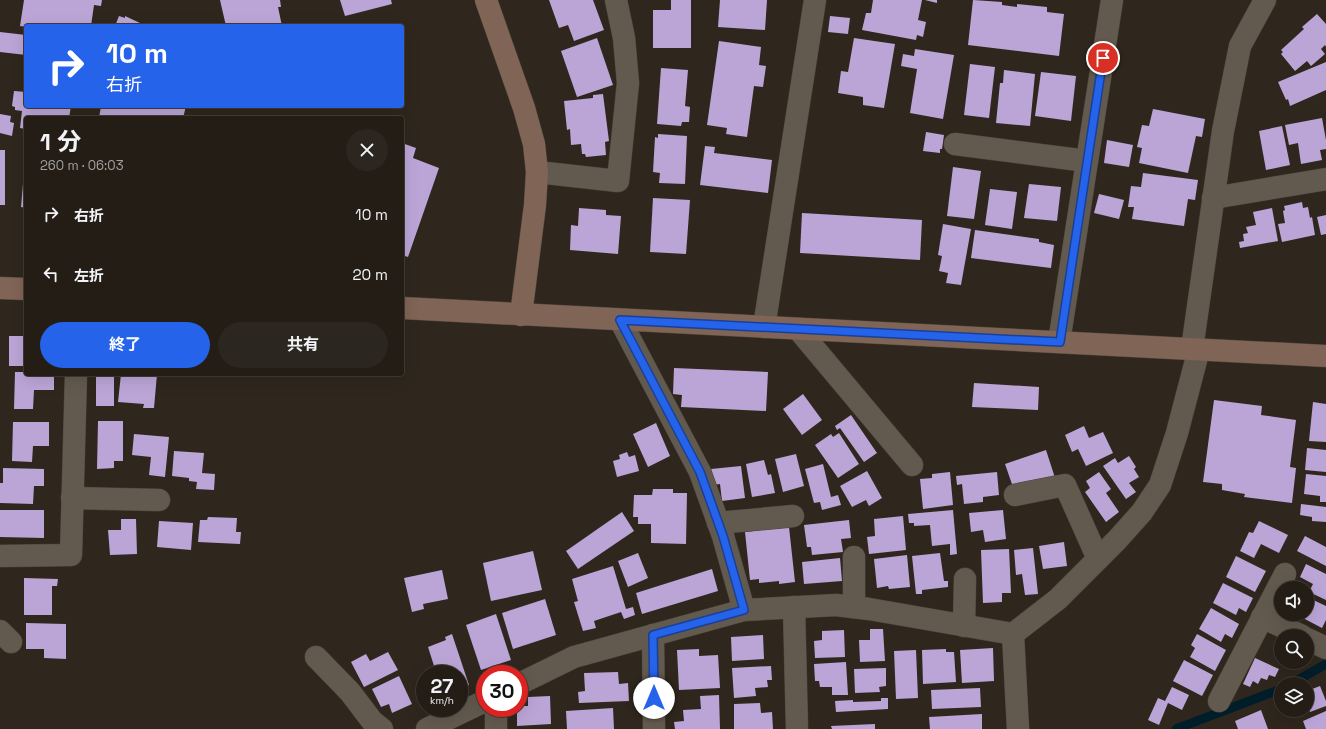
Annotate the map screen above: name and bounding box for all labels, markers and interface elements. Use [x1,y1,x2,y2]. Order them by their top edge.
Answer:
text: 10 m [106,35,168,71]
icon: right [40,40,92,92]
pin [1086,41,1120,75]
icon: arrive [1092,47,1114,69]
text: 右折 [106,73,142,96]
text: 1 分 [40,126,81,157]
button: close [346,129,388,171]
text: 260 m · 06:03 [40,157,124,174]
icon: right [40,203,62,225]
text: 10 m [355,205,388,224]
text: 右折 [74,206,104,225]
icon: left [40,263,62,285]
text: 20 m [353,265,388,284]
text: 左折 [74,266,104,285]
button: 終了 [40,322,210,368]
button: 共有 [218,322,388,368]
map controls [1274,581,1314,717]
button: sound [1274,581,1314,621]
button: search [1274,629,1314,669]
speed limit sign: 30 [476,665,528,717]
text: 27 [431,673,453,699]
position arrow [633,677,675,719]
button: layers [1274,677,1314,717]
text: km/h [430,694,454,707]

